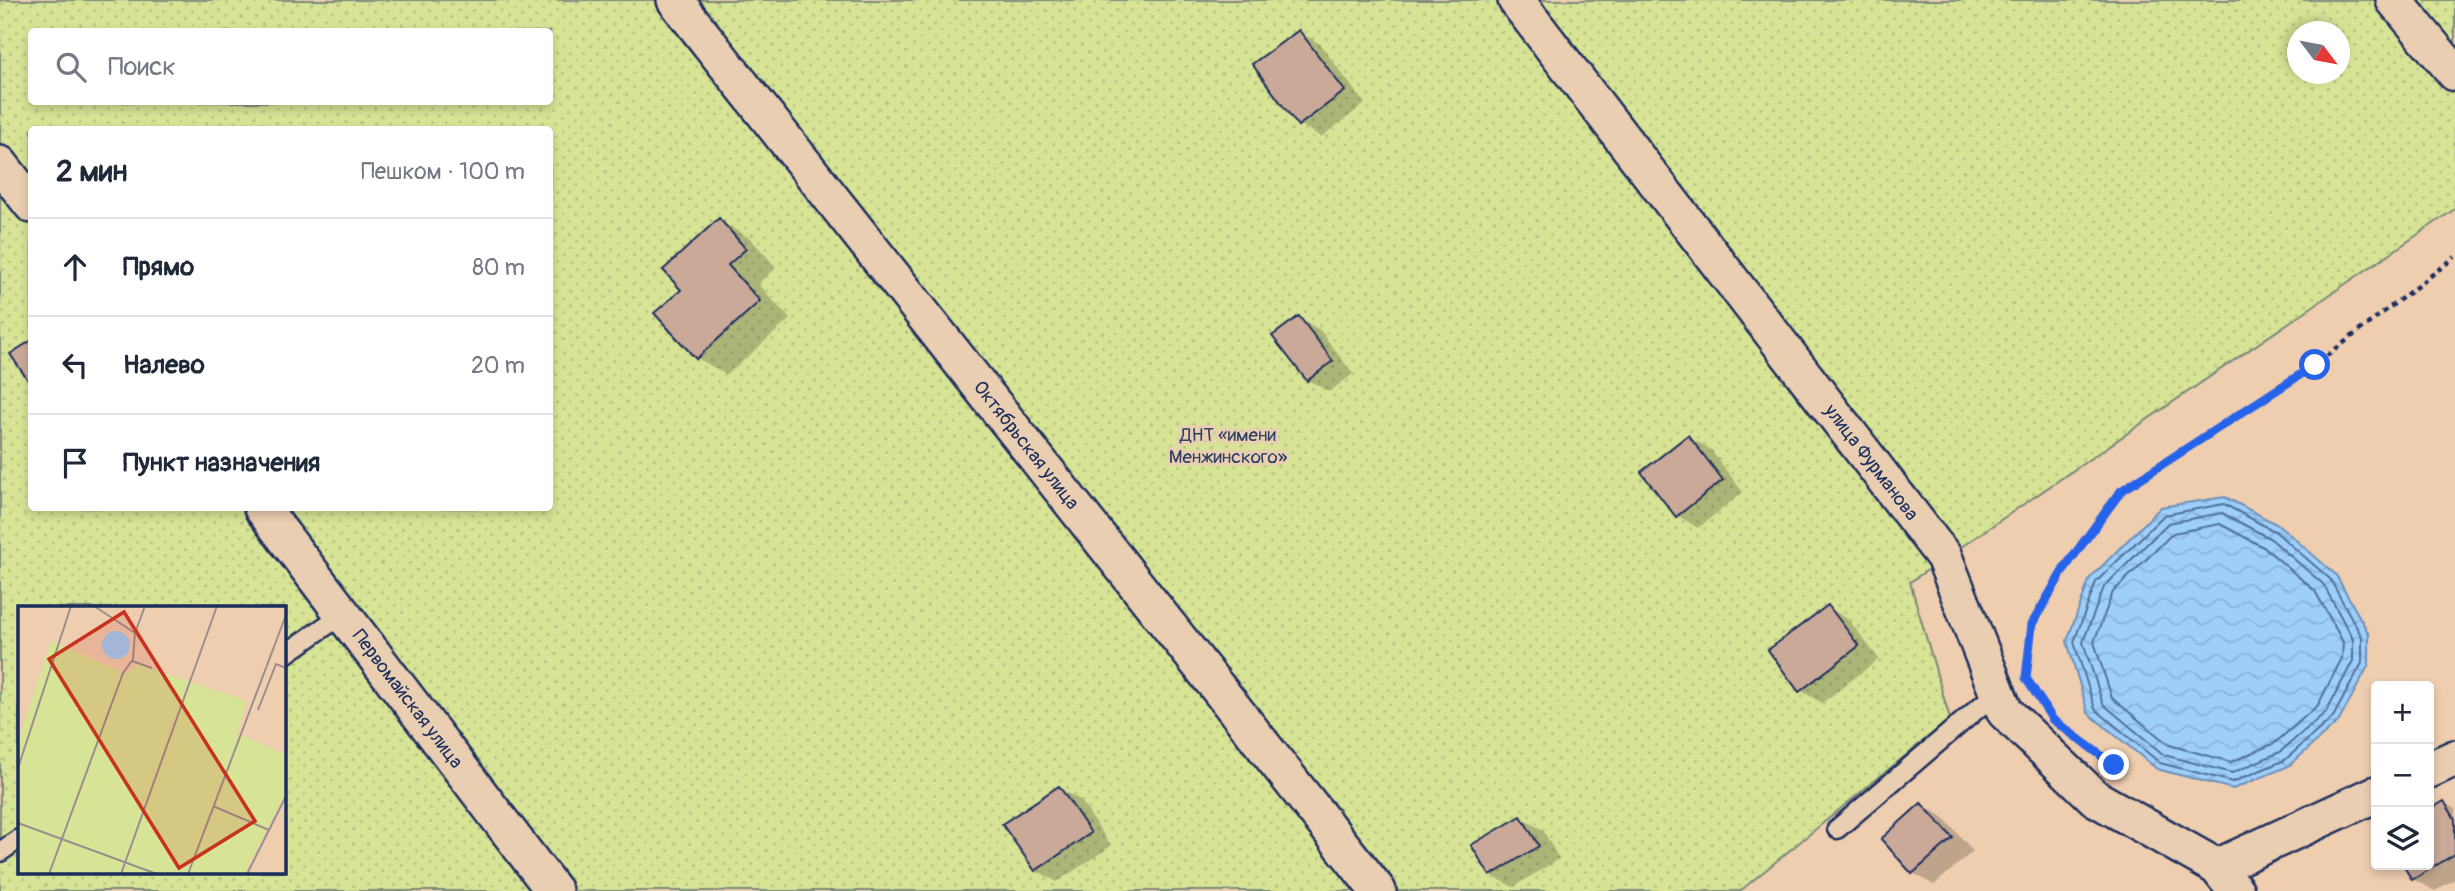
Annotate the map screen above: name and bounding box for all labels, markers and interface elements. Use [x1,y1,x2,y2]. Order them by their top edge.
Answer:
north arrow [2287,21,2350,84]
search box [28,28,553,105]
icon: search [52,48,90,86]
text: Поиск [108,51,176,83]
text: 2 мин [56,153,127,190]
text: Пешком · 100 m [361,157,525,186]
icon: ahead [56,248,94,286]
text: Прямо [123,251,194,283]
text: 80 m [472,253,525,282]
icon: left [56,346,94,384]
text: Налево [123,349,205,381]
route start [2299,349,2330,380]
text: 20 m [471,351,525,380]
street label: Октябрьская улица [968,376,1085,515]
street label: улица Фурманова [1818,398,1924,525]
park label: ДНТ «имени Менжинского» [1169,423,1288,469]
icon: arrive [56,444,94,482]
text: Пункт назначения [123,447,320,479]
inset map [18,606,285,874]
street label: Первомайская улица [347,625,468,773]
map controls [2371,681,2434,870]
button: + [2371,681,2434,744]
button: − [2371,744,2434,807]
route end [2098,749,2129,780]
button: layers [2371,807,2434,870]

